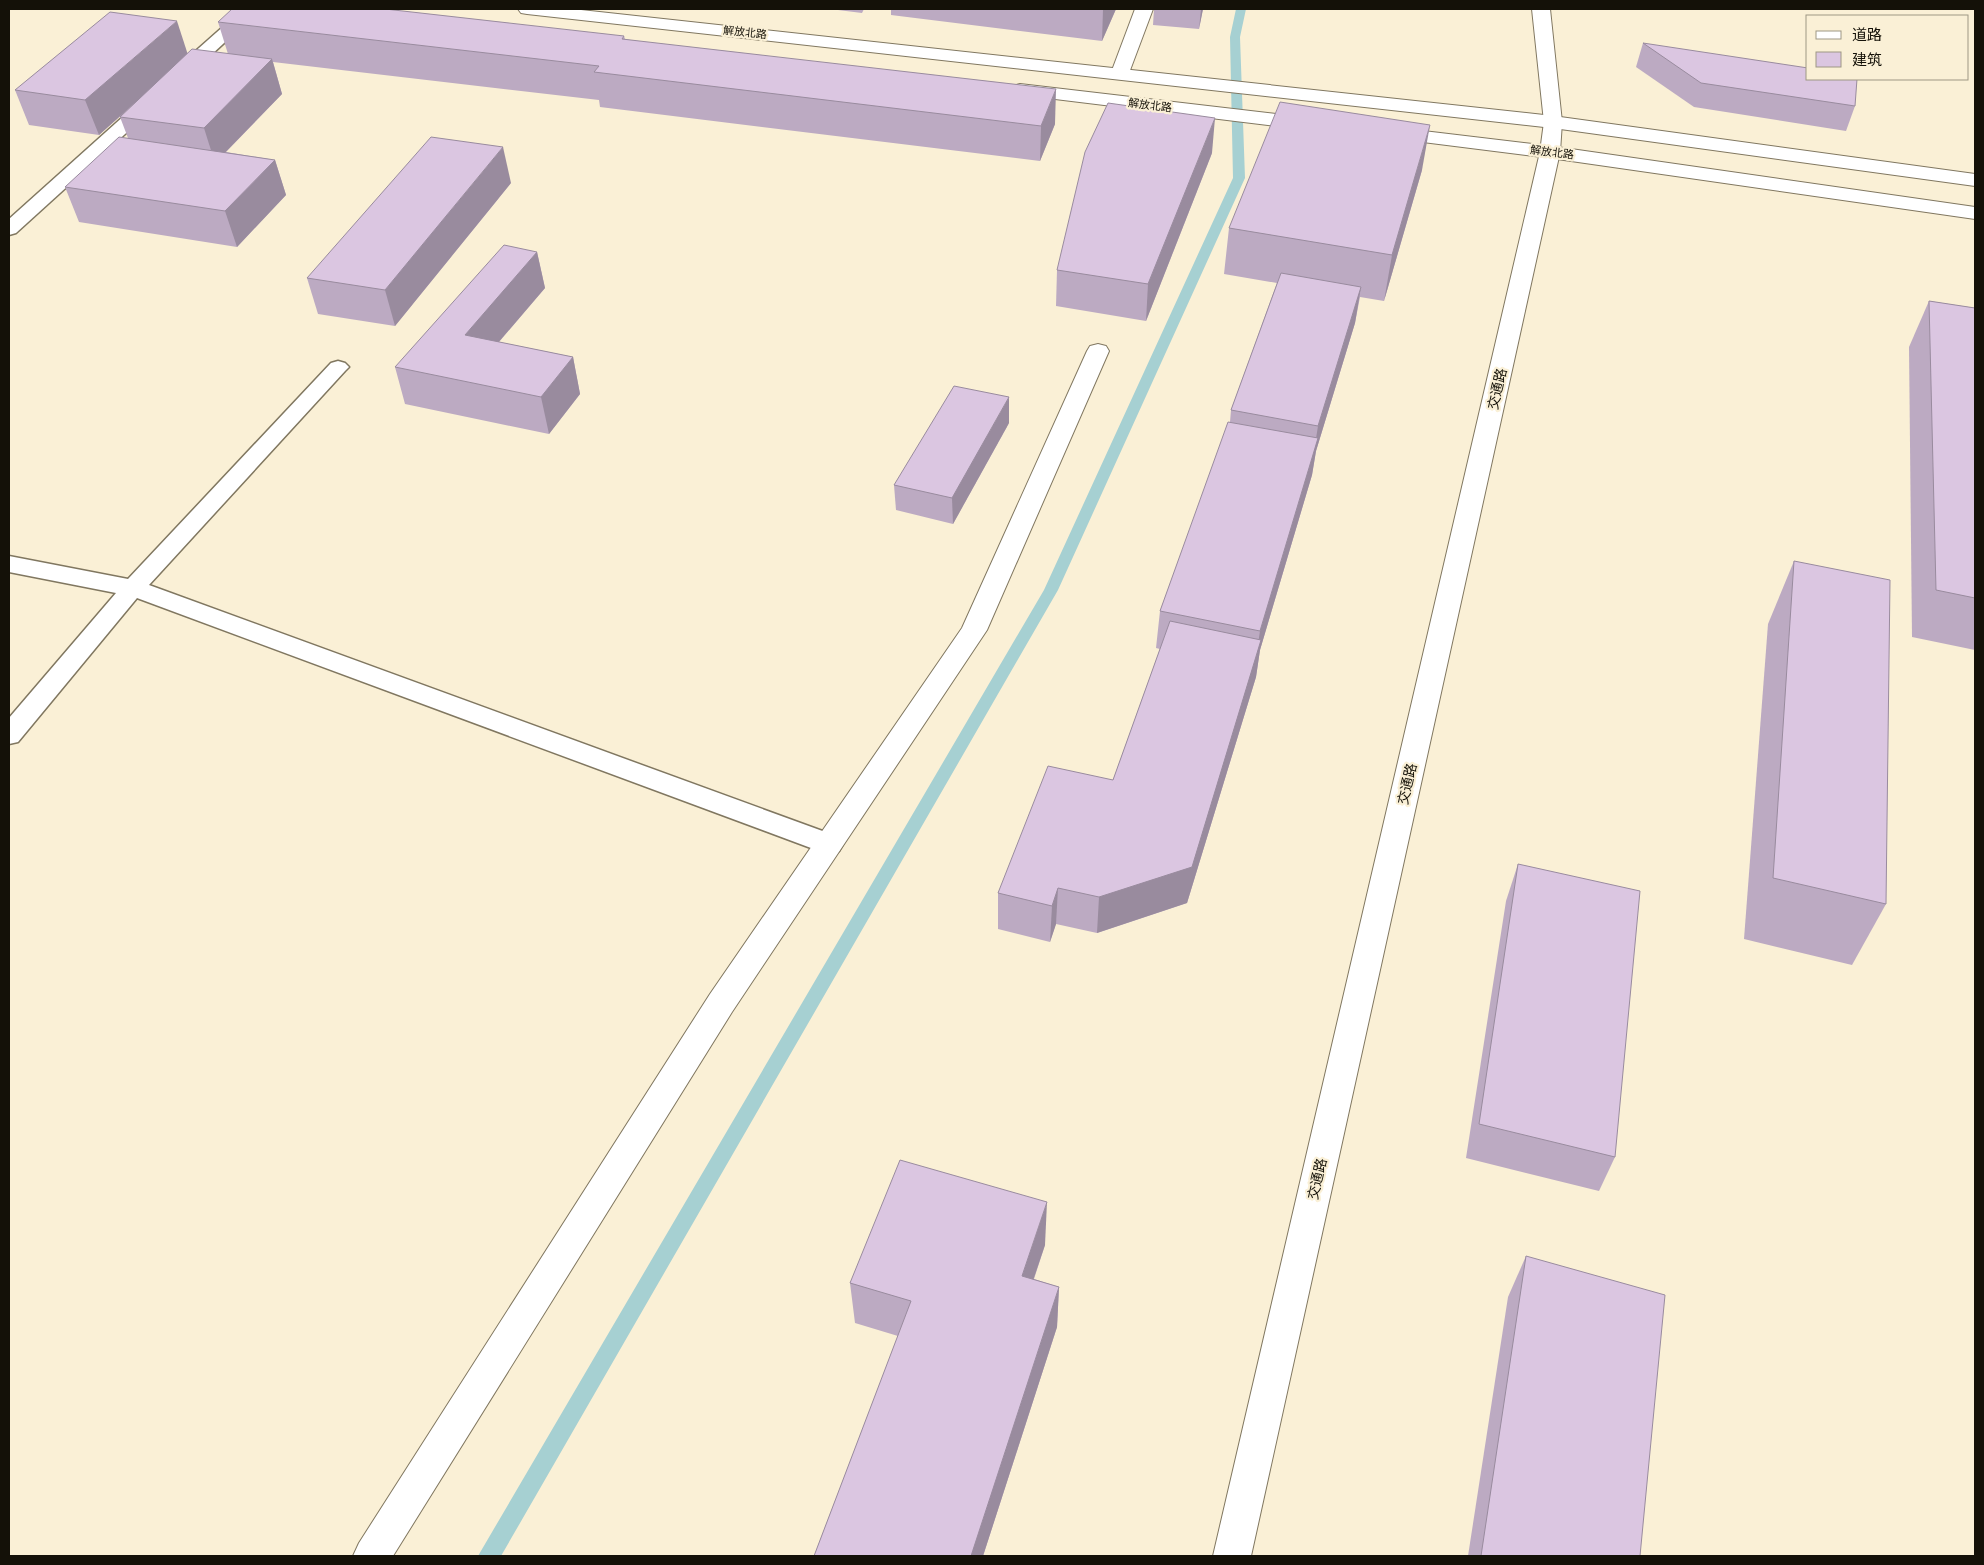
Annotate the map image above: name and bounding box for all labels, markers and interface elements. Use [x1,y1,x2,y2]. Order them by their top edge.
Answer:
legend [1806,15,1969,80]
street label: 解放北路 [722,23,768,41]
text: 道路 [1852,25,1882,44]
text: 建筑 [1852,50,1882,69]
street label: 解放北路 [1127,95,1173,115]
street label: 解放北路 [1529,142,1575,162]
street label: 交通路 [1484,367,1510,411]
street label: 交通路 [1394,762,1420,806]
street label: 交通路 [1304,1157,1330,1201]

